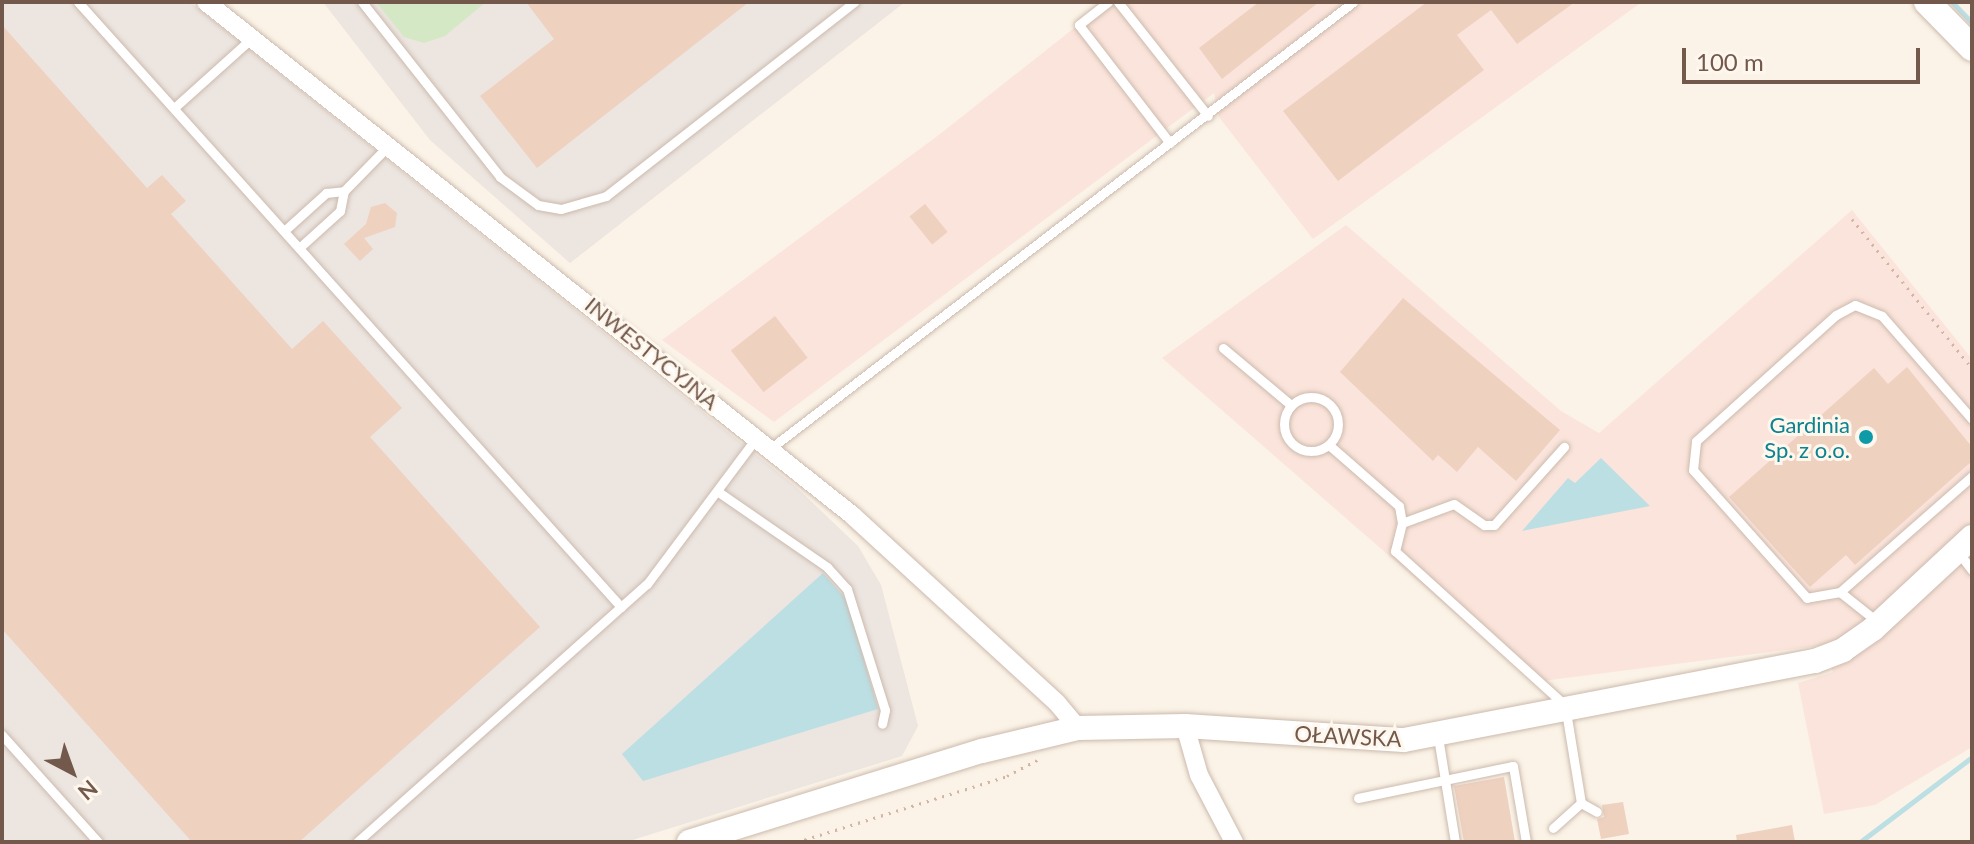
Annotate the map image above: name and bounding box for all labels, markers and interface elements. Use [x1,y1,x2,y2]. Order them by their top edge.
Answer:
scale bar [1686,32,1924,82]
text: 100 m [1696,47,1764,76]
street label: INWESTYCYJNA [580,291,724,415]
place label: Gardinia Sp. z o.o. [1764,411,1850,462]
marker: Gardinia Sp. z o.o. [1857,428,1875,446]
street label: OŁAWSKA [1294,720,1402,752]
north arrow [32,732,112,812]
text: N [73,775,103,806]

